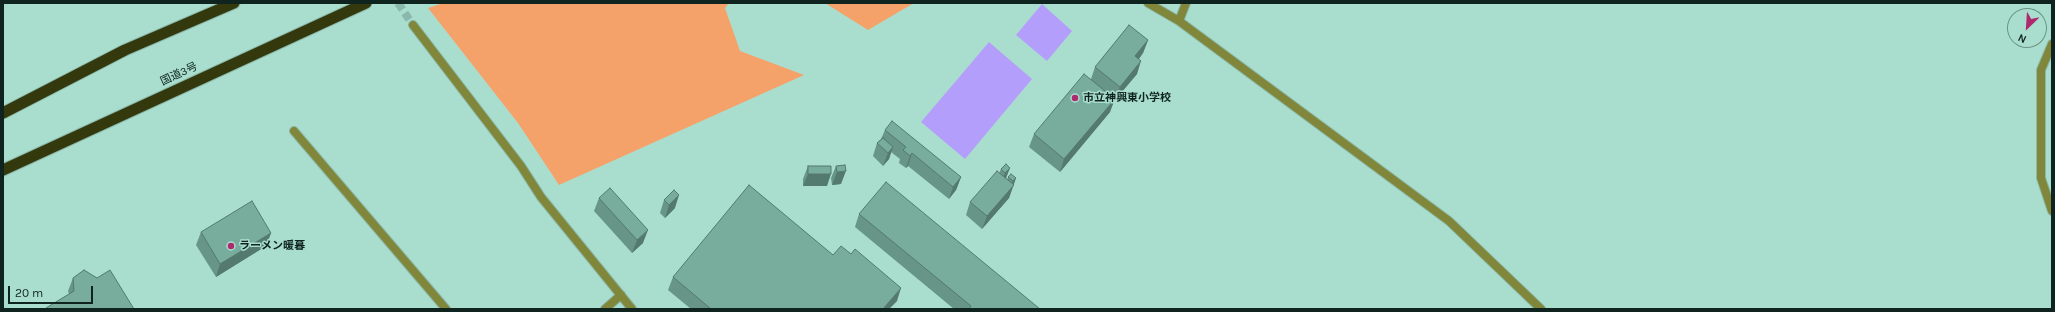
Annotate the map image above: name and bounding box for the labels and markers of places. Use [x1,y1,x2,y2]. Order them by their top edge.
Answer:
place label: 市立神興東小学校 [1083,91,1171,105]
marker: 市立神興東小学校 [1070,93,1080,103]
place label: ラーメン暖暮 [239,239,305,253]
marker: ラーメン暖暮 [226,241,236,251]

